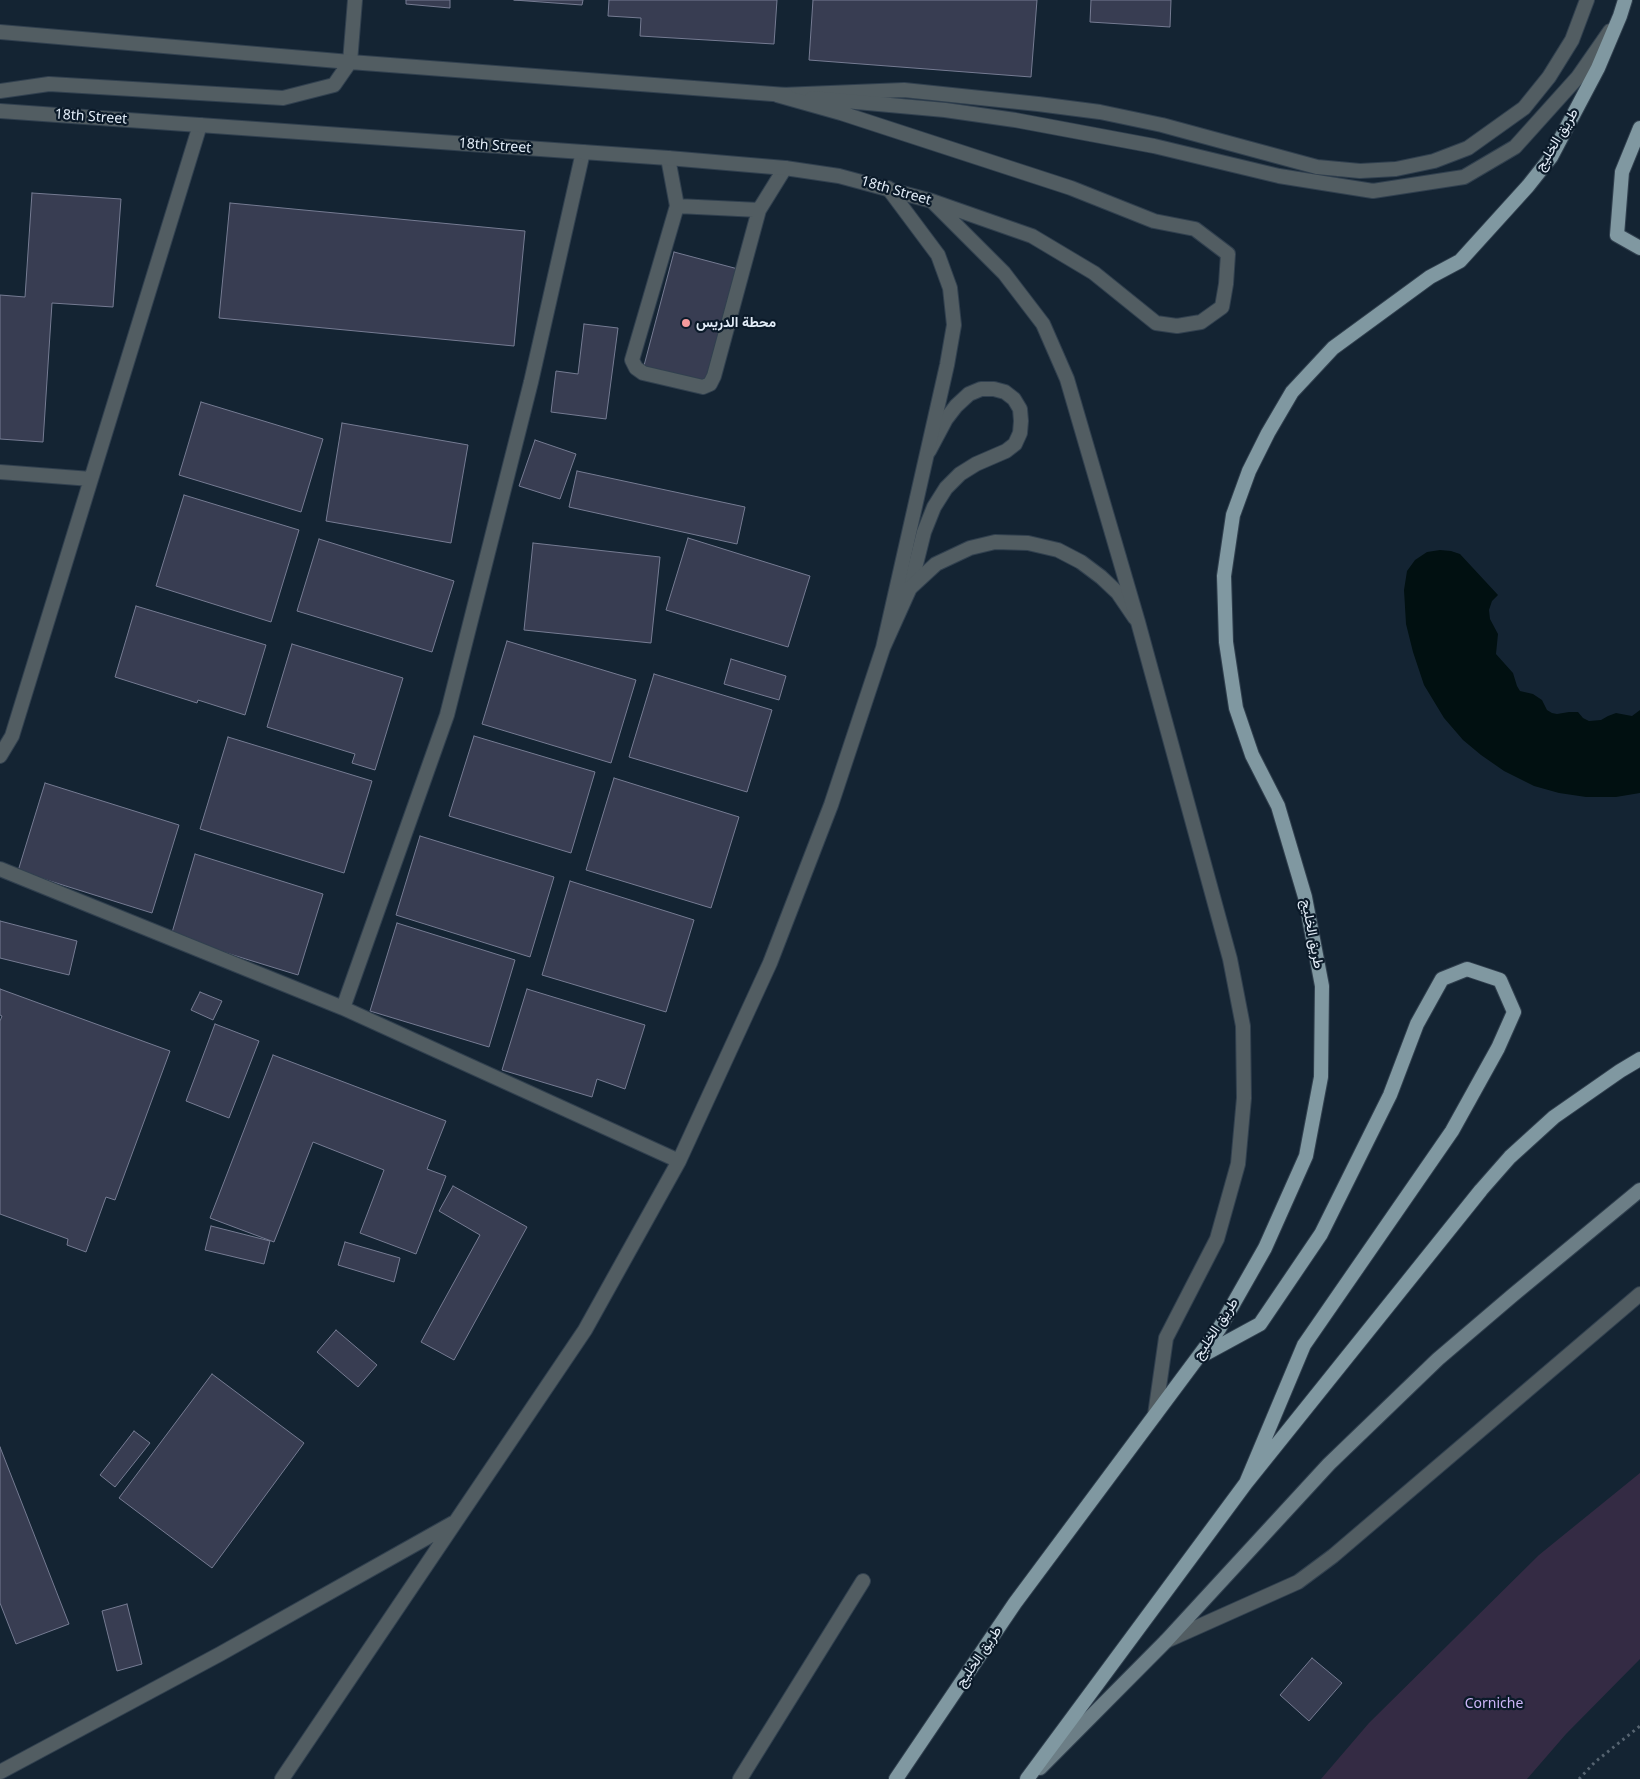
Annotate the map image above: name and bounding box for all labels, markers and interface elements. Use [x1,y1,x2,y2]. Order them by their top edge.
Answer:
street label: 18th Street [54,106,128,128]
street label: طريق الخليج [1532,106,1582,174]
street label: 18th Street [458,135,532,157]
street label: 18th Street [859,173,933,209]
place label: محطة الدريس [696,315,776,331]
marker: محطة الدريس [680,317,692,329]
street label: طريق الخليج [1297,898,1327,970]
street label: طريق الخليج [1190,1295,1242,1363]
street label: طريق الخليج [952,1623,1006,1691]
park label: Corniche [1465,1696,1523,1712]

